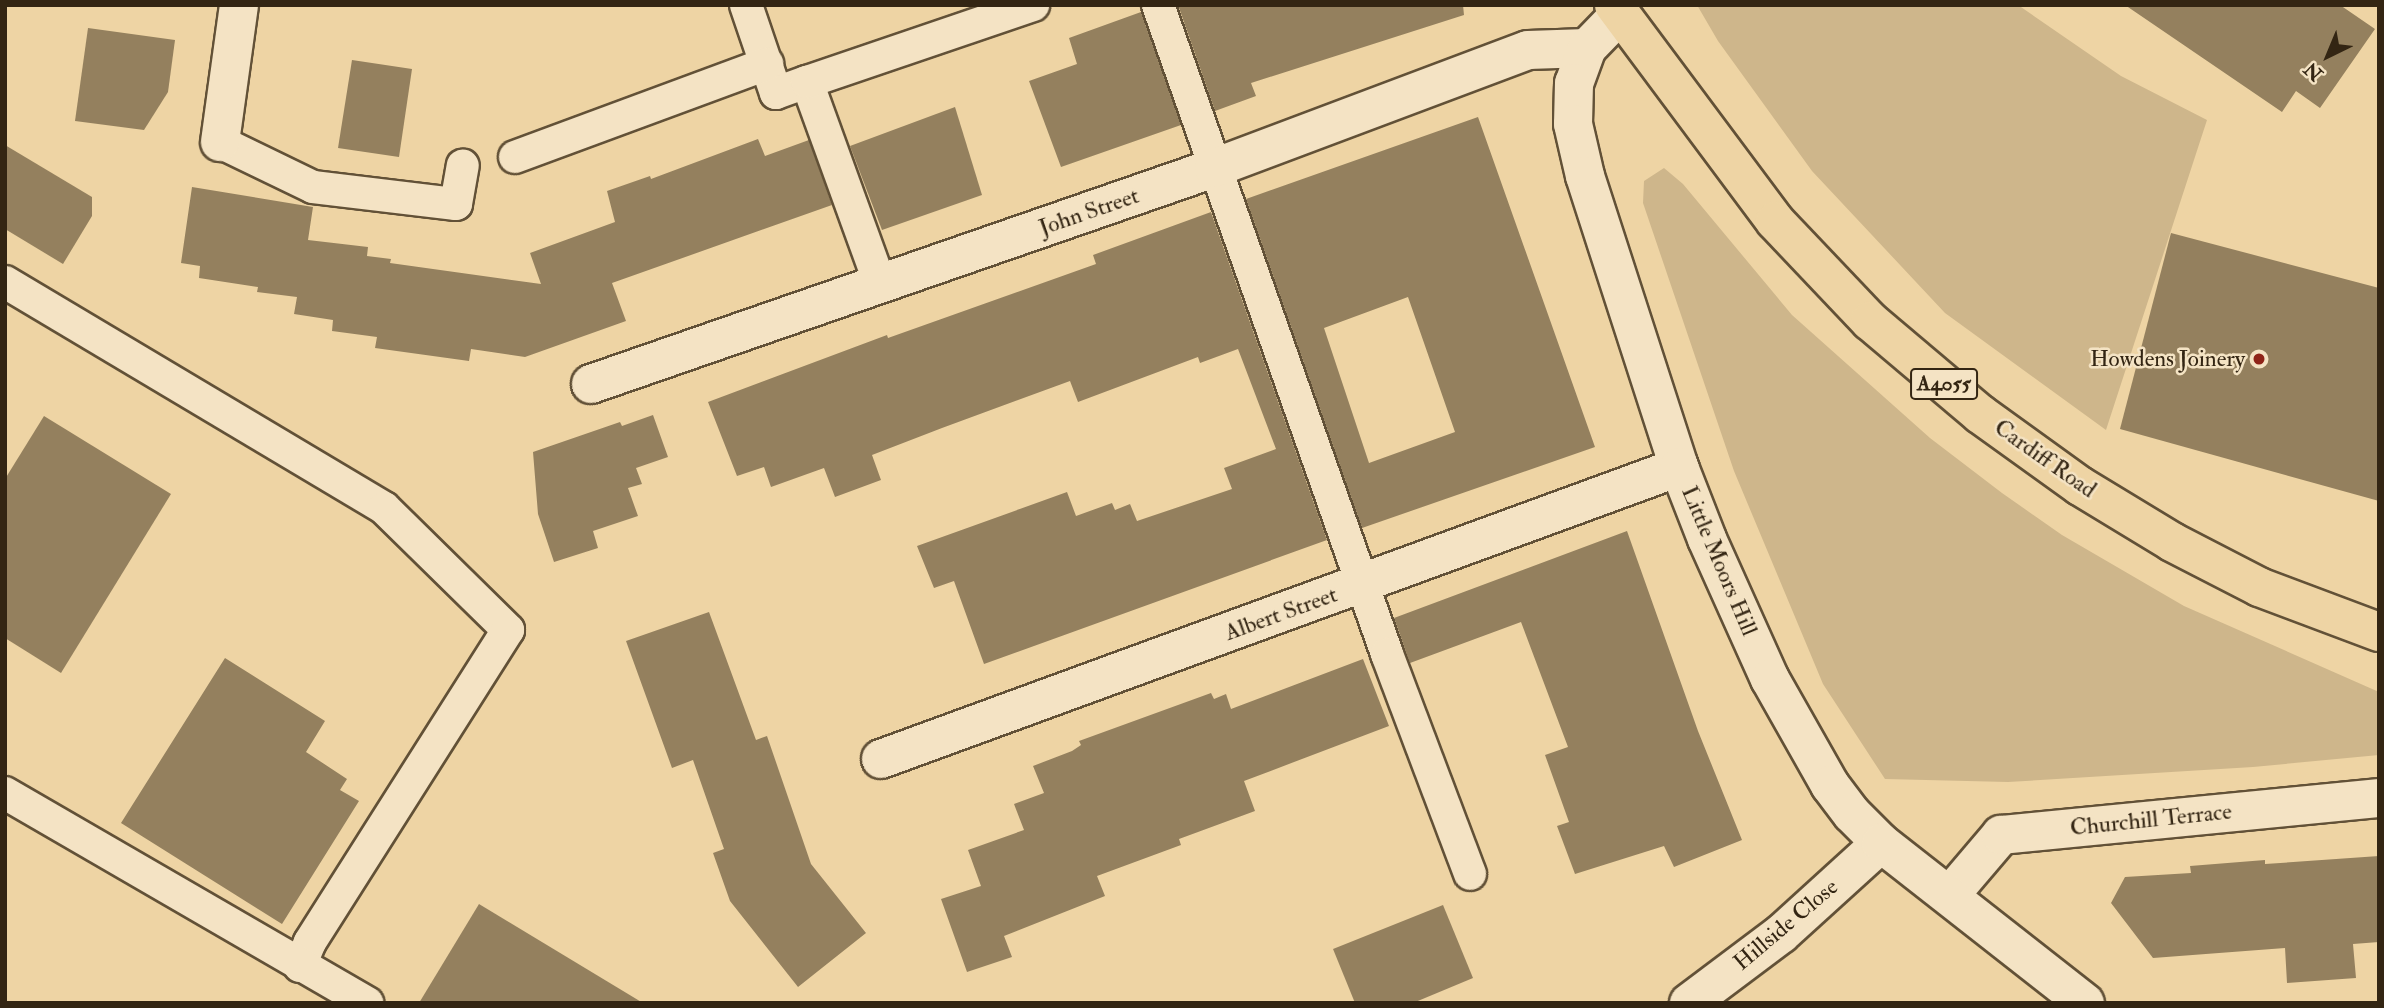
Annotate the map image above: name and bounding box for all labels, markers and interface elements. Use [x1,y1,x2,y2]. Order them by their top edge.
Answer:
north arrow [2293,21,2363,91]
text: N [2299,57,2328,86]
street label: John Street [1035,182,1143,242]
place label: Howdens Joinery [2090,345,2245,373]
marker: Howdens Joinery [2251,351,2267,367]
road number: A4055 [1909,366,1979,402]
street label: Cardiff Road [1989,414,2101,504]
street label: Little Moors Hill [1675,482,1763,640]
street label: Albert Street [1221,581,1341,647]
street label: Churchill Terrace [2069,798,2233,842]
street label: Hillside Close [1728,873,1844,977]

